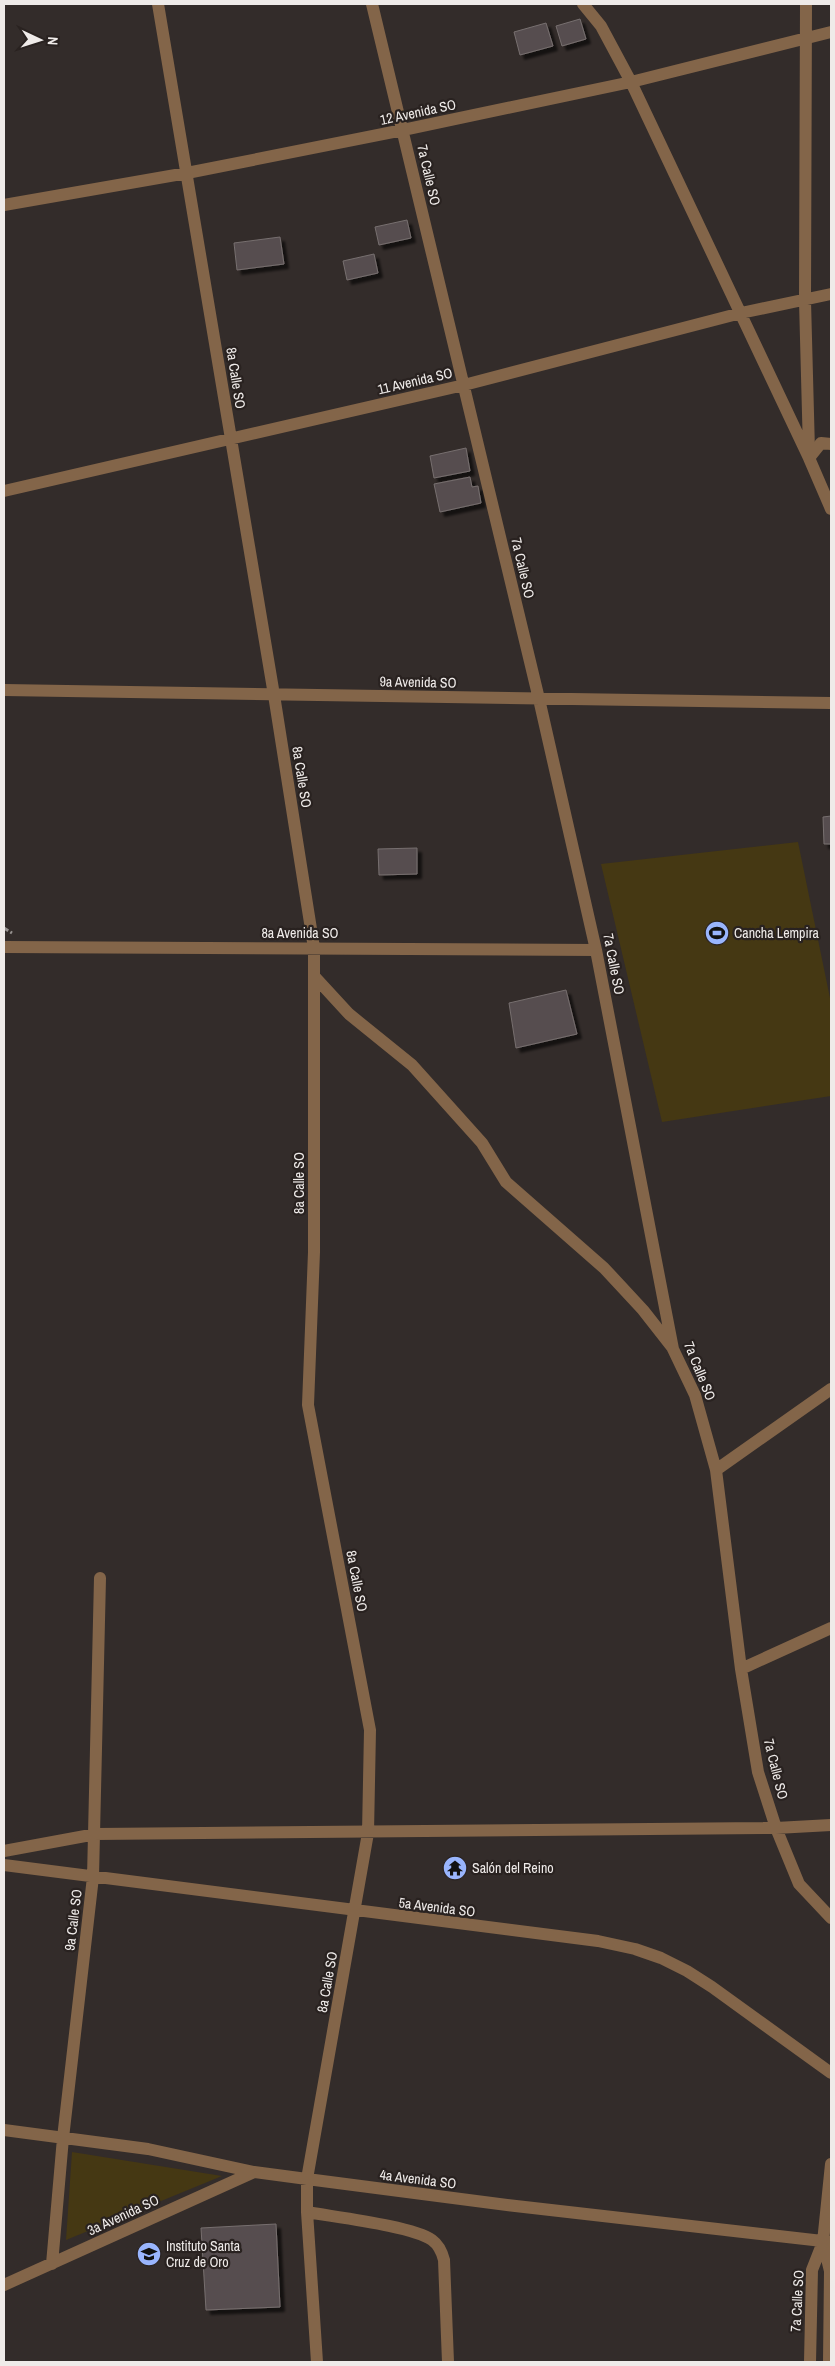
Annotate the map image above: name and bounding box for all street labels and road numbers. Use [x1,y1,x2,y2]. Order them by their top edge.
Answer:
street label: 12 Avenida SO [378,95,458,129]
street label: 7a Calle SO [413,143,445,207]
street label: 8a Calle SO [222,346,250,410]
street label: 11 Avenida SO [376,364,454,398]
street label: 7a Calle SO [507,536,539,600]
street label: 9a Avenida SO [379,672,457,692]
street label: 8a Calle SO [288,745,316,809]
street label: 8a Avenida SO [261,924,339,942]
street label: 7a Calle SO [599,932,629,996]
street label: 8a Calle SO [290,1152,308,1214]
street label: 7a Calle SO [680,1339,720,1403]
street label: 8a Calle SO [342,1549,372,1613]
street label: 7a Calle SO [760,1737,792,1801]
street label: 9a Calle SO [60,1888,86,1952]
street label: 5a Avenida SO [398,1893,476,1921]
street label: 8a Calle SO [313,1950,341,2014]
street label: 4a Avenida SO [379,2165,457,2193]
street label: 3a Avenida SO [84,2191,162,2239]
street label: 7a Calle SO [786,2270,808,2332]

